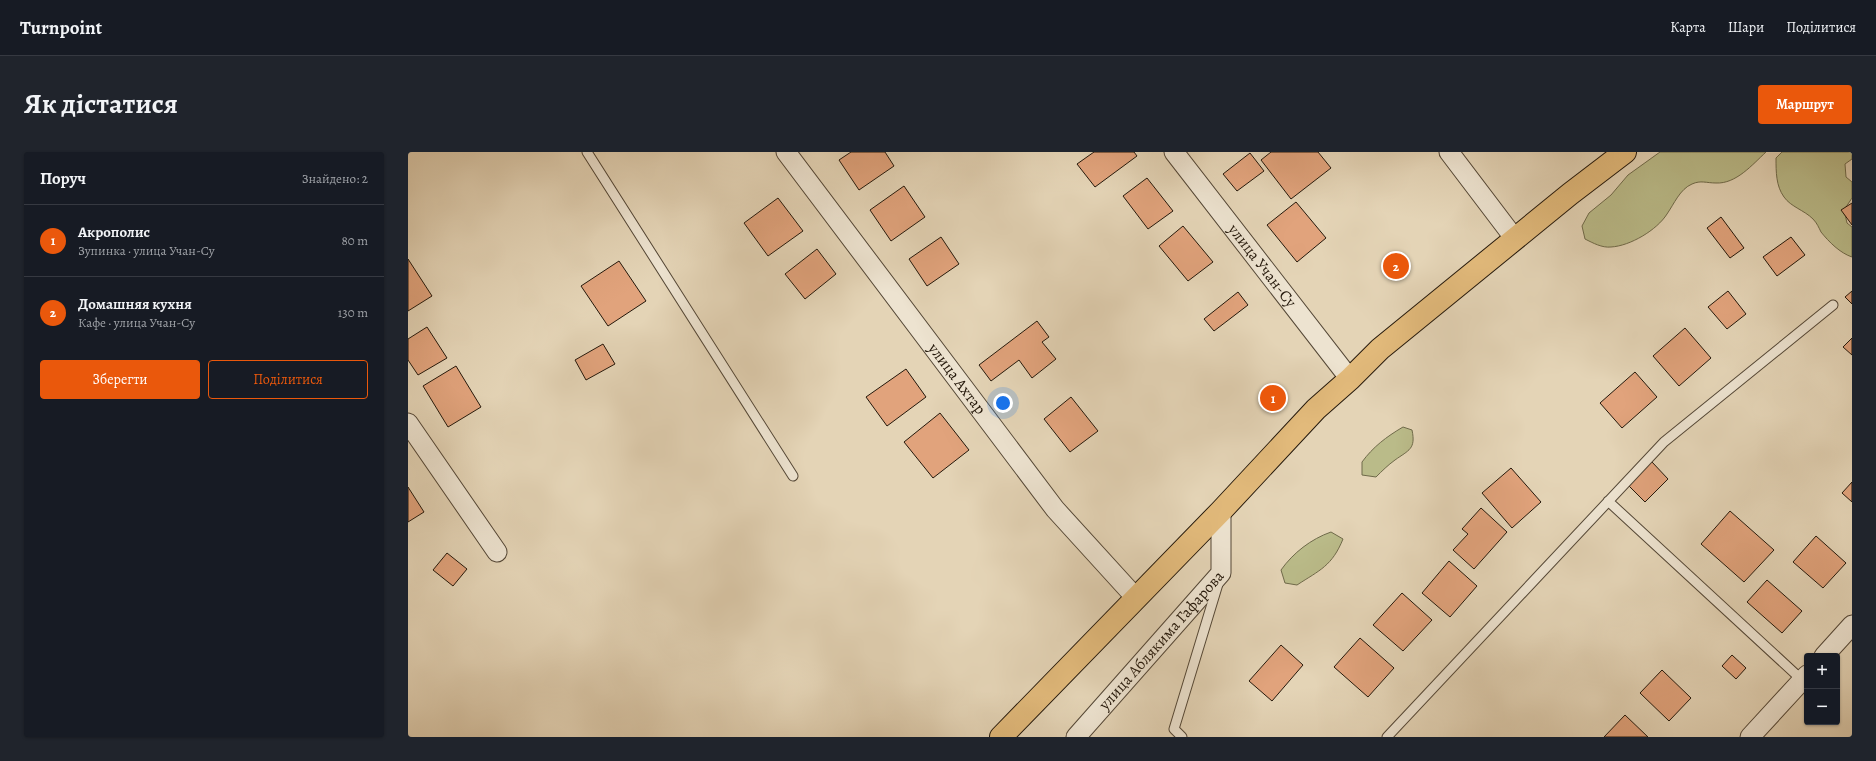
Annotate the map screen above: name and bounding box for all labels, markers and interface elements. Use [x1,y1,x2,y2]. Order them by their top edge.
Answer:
text: Turnpoint [20,15,102,41]
text: Карта [1670,18,1706,37]
text: Шари [1728,18,1764,37]
text: Поділитися [1786,18,1856,37]
text: Як дістатися [24,85,178,123]
button: Маршрут [1758,85,1852,124]
text: Поруч [40,167,86,190]
text: Знайдено: 2 [302,170,368,187]
street label: улица Учан-Су [1222,219,1302,313]
text: Акрополис [78,222,150,242]
text: 1 [51,232,55,249]
text: 80 m [341,232,368,249]
text: Зупинка · улица Учан-Су [78,242,215,259]
pin: 2 [1383,251,1409,281]
text: Домашняя кухня [78,294,192,314]
text: 2 [50,304,56,321]
text: 130 m [338,304,368,321]
text: Кафе · улица Учан-Су [78,314,195,331]
street label: улица Ахтар [922,338,991,419]
button: Зберегти [40,360,200,399]
button: Поділитися [208,360,368,399]
pin: 1 [1260,383,1286,413]
your location [993,393,1013,413]
street label: улица Аблякима Гафарова [1093,565,1229,716]
map controls [1804,653,1840,725]
button: + [1804,653,1840,689]
button: − [1804,689,1840,725]

